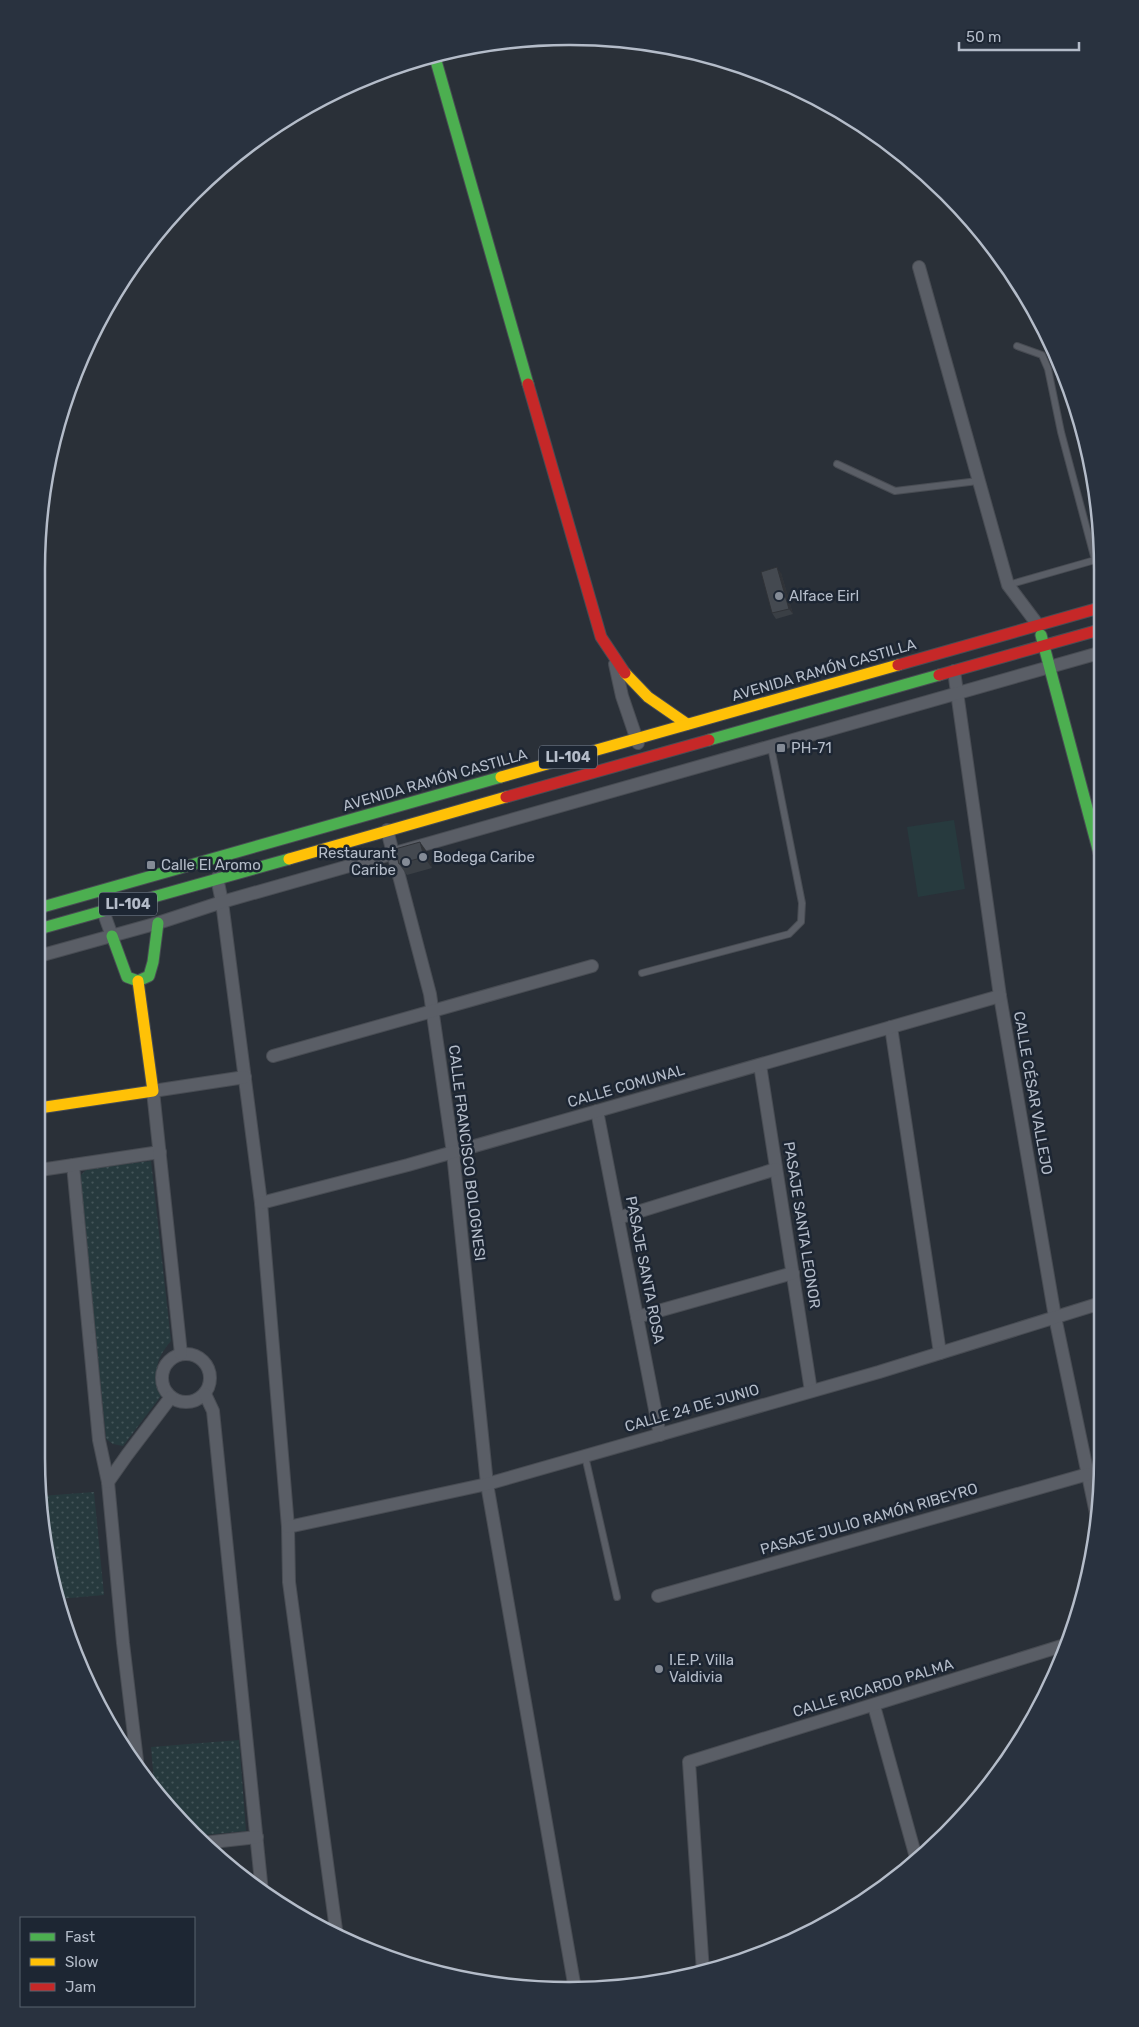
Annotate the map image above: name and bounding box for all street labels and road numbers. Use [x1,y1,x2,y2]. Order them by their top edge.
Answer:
street label: AVENIDA RAMÓN CASTILLA [730,635,918,705]
street label: AVENIDA RAMÓN CASTILLA [341,745,529,815]
road number: LI-104 [539,746,597,769]
road number: LI-104 [99,892,157,916]
street label: CALLE CÉSAR VALLEJO [1010,1010,1056,1176]
street label: CALLE FRANCISCO BOLOGNESI [445,1044,489,1262]
street label: CALLE COMUNAL [565,1061,687,1111]
street label: PASAJE SANTA LEONOR [780,1140,824,1310]
street label: PASAJE SANTA ROSA [622,1195,668,1345]
street label: CALLE 24 DE JUNIO [623,1380,761,1436]
street label: PASAJE JULIO RAMÓN RIBEYRO [758,1479,980,1559]
street label: CALLE RICARDO PALMA [791,1655,955,1721]

